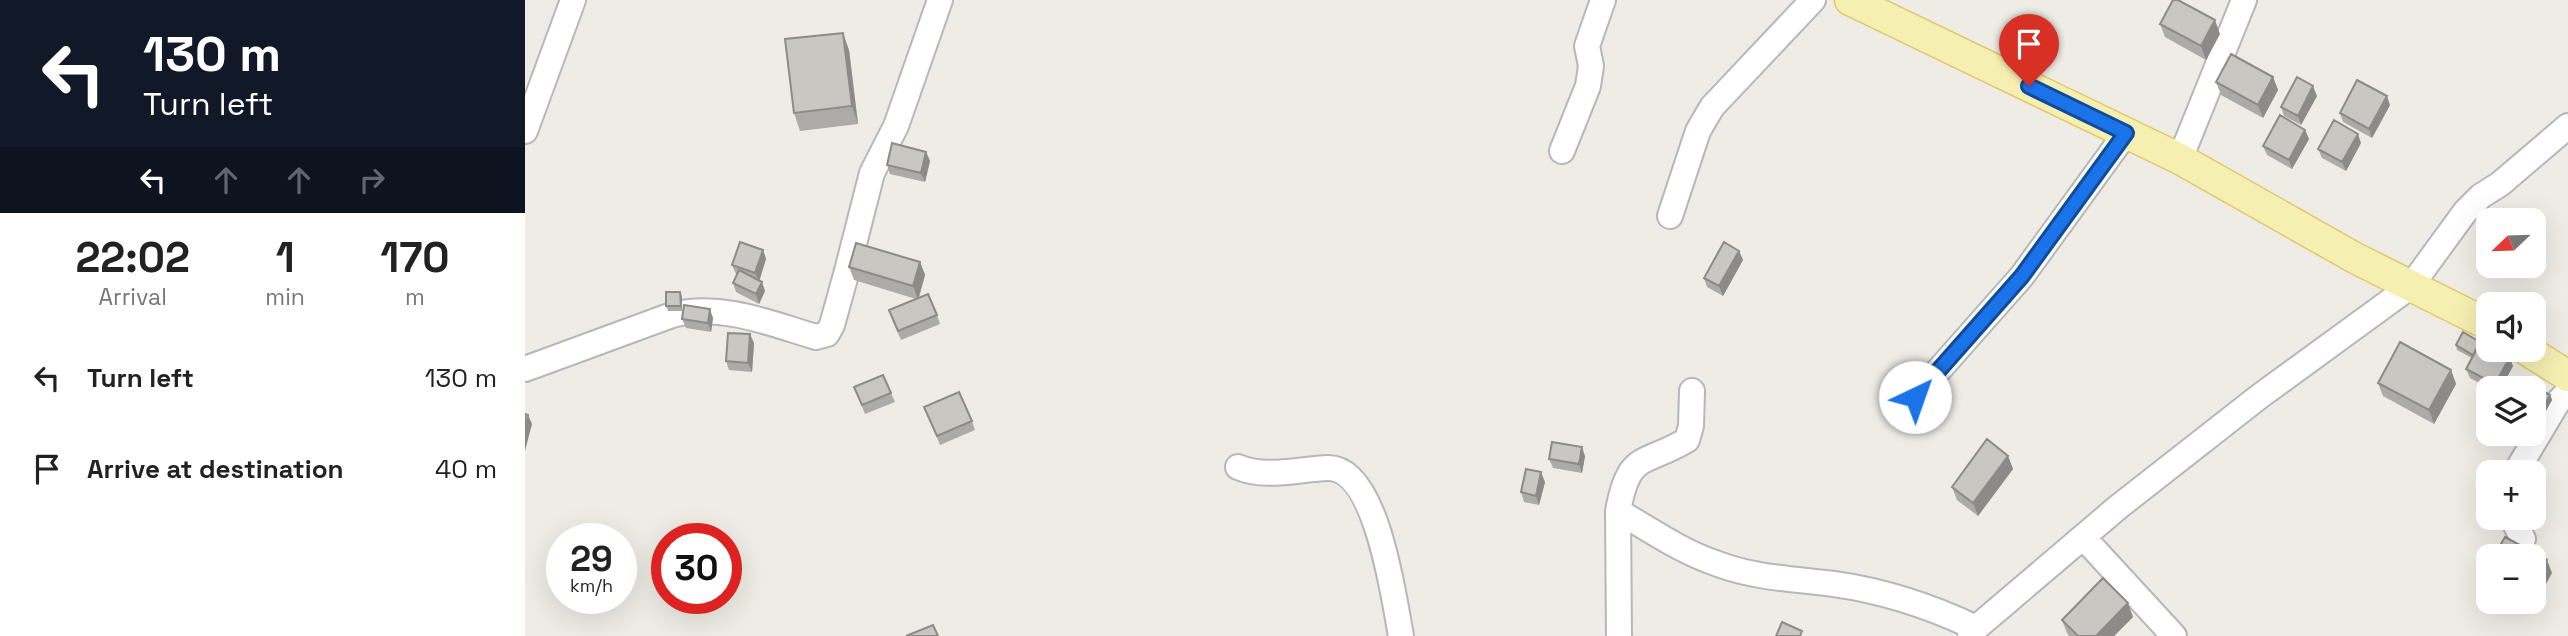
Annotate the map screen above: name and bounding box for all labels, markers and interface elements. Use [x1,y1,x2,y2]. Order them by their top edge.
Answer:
pin [1999,14,2059,86]
text: 130 m [143,23,281,85]
icon: arrive [2010,25,2048,63]
icon: left [28,28,119,119]
text: Turn left [143,84,273,124]
icon: left [134,161,172,199]
icon: ahead [207,161,245,199]
icon: ahead [280,161,318,199]
icon: right [353,161,391,199]
north arrow [2476,208,2546,278]
map controls [2476,208,2546,614]
text: 22:02 [75,231,190,284]
text: 1 [276,231,295,284]
text: 170 [380,231,450,284]
text: Arrival [98,282,167,312]
text: min [265,282,305,312]
text: m [405,282,425,312]
button: sound [2476,292,2546,362]
icon: left [28,359,66,397]
position arrow [1878,360,1952,434]
text: Turn left [87,361,194,395]
text: 130 m [425,361,497,395]
button: layers [2476,376,2546,446]
icon: arrive [28,450,66,488]
text: Arrive at destination [87,452,344,486]
text: 40 m [435,452,497,486]
button: + [2476,460,2546,530]
speed limit sign: 30 [651,523,742,614]
text: 29 [570,537,613,581]
button: − [2476,544,2546,614]
text: km/h [570,574,613,597]

